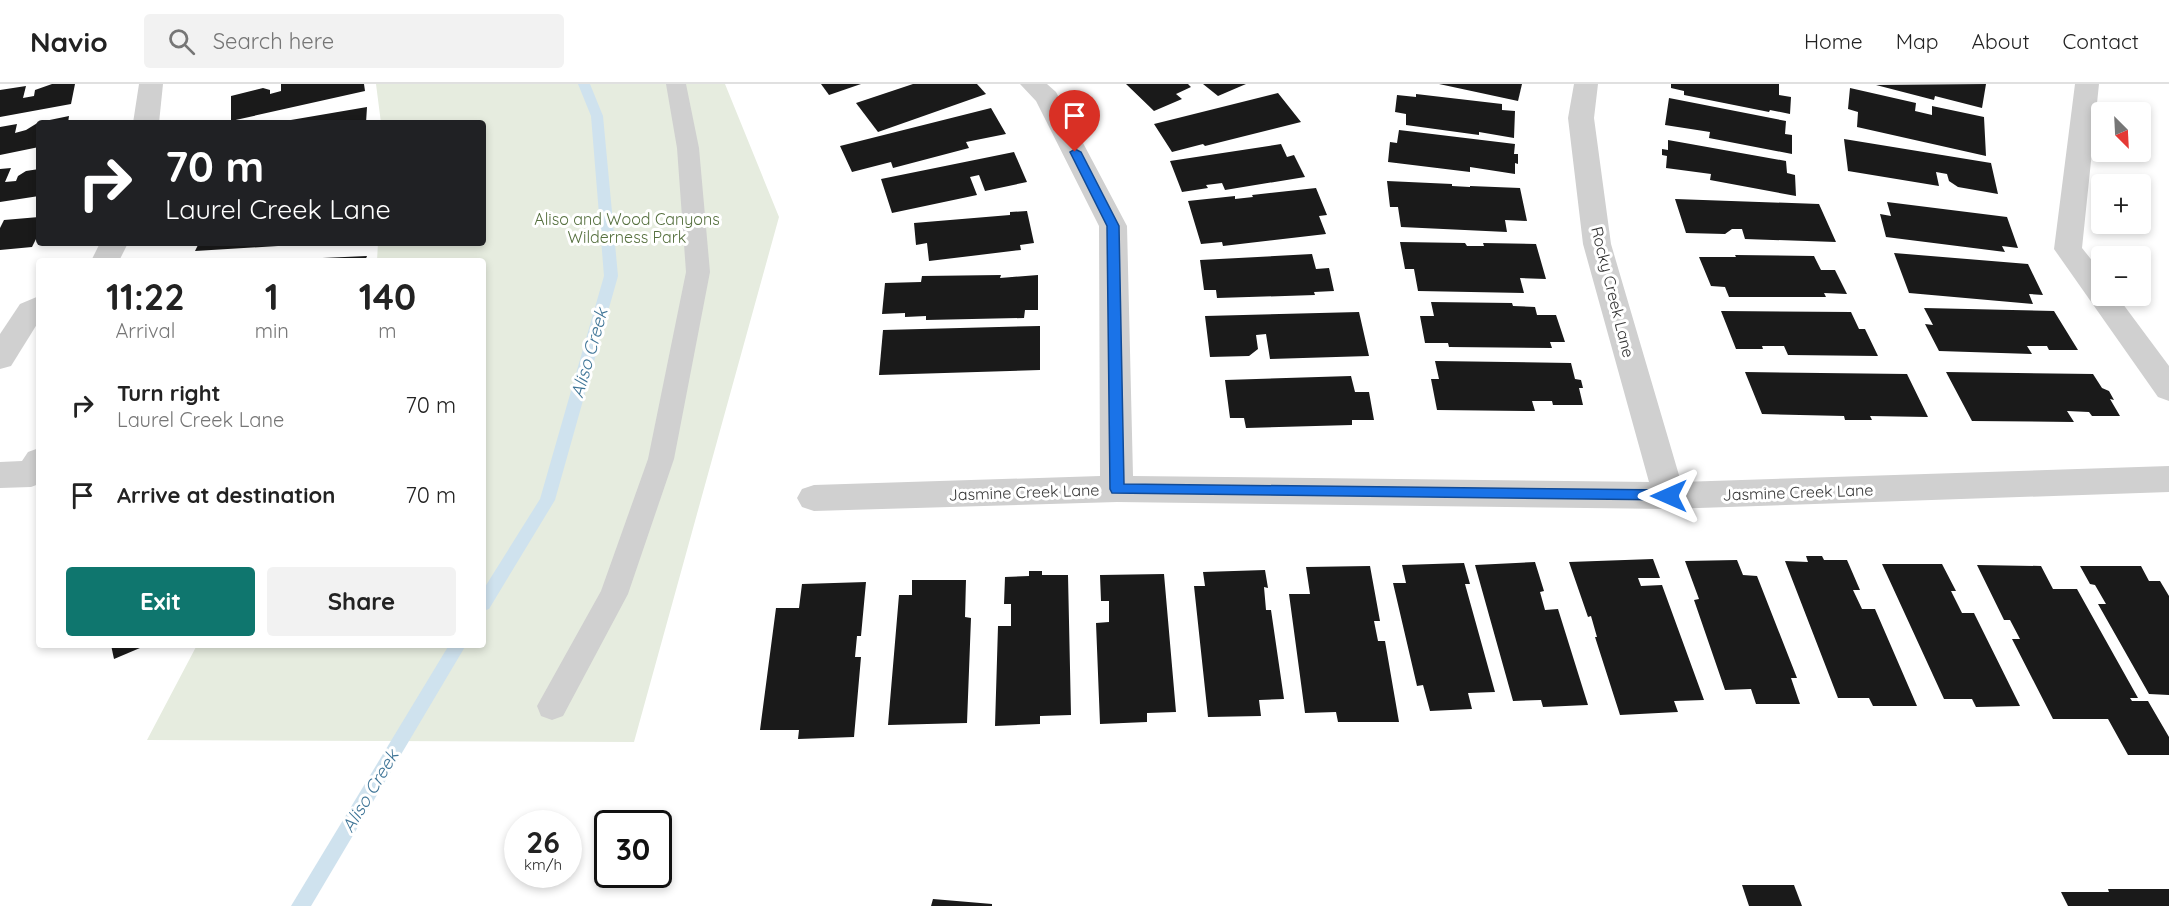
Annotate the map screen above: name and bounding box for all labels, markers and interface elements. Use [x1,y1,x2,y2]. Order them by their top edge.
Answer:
search box [144,14,564,68]
text: Navio [30,24,108,59]
icon: search [165,25,198,58]
text: Search here [213,27,334,55]
text: Home [1804,28,1863,54]
text: Map [1896,28,1939,54]
text: About [1972,28,2030,54]
text: Contact [2063,28,2139,54]
pin [1049,90,1100,152]
icon: arrive [1058,99,1091,132]
north arrow [2091,102,2151,162]
map controls [2091,102,2151,306]
text: 70 m [165,140,264,193]
icon: right [66,144,144,222]
button: + [2091,174,2151,234]
text: Laurel Creek Lane [165,192,391,226]
park label: Aliso and Wood Canyons Wilderness Park [534,209,720,247]
street label: Rocky Creek Lane [1587,224,1639,360]
button: − [2091,246,2151,306]
text: 11:22 [106,274,185,319]
text: 1 [265,274,279,319]
text: 140 [359,274,416,319]
water label: Aliso Creek [565,304,613,400]
text: Arrival [115,318,175,343]
text: min [255,318,289,343]
text: m [378,318,397,343]
text: Turn right [117,379,221,407]
icon: right [66,389,99,422]
text: 70 m [406,391,456,419]
text: Laurel Creek Lane [117,407,284,432]
position arrow [1637,464,1701,528]
icon: arrive [66,479,99,512]
street label: Jasmine Creek Lane [948,479,1100,505]
street label: Jasmine Creek Lane [1722,479,1874,505]
text: Arrive at destination [117,481,335,509]
text: 70 m [406,481,456,509]
button: Exit [66,567,255,636]
button: Share [267,567,456,636]
water label: Aliso Creek [336,744,404,836]
speed limit sign: 30 [594,810,672,888]
text: 26 [526,823,560,861]
text: km/h [524,855,562,874]

